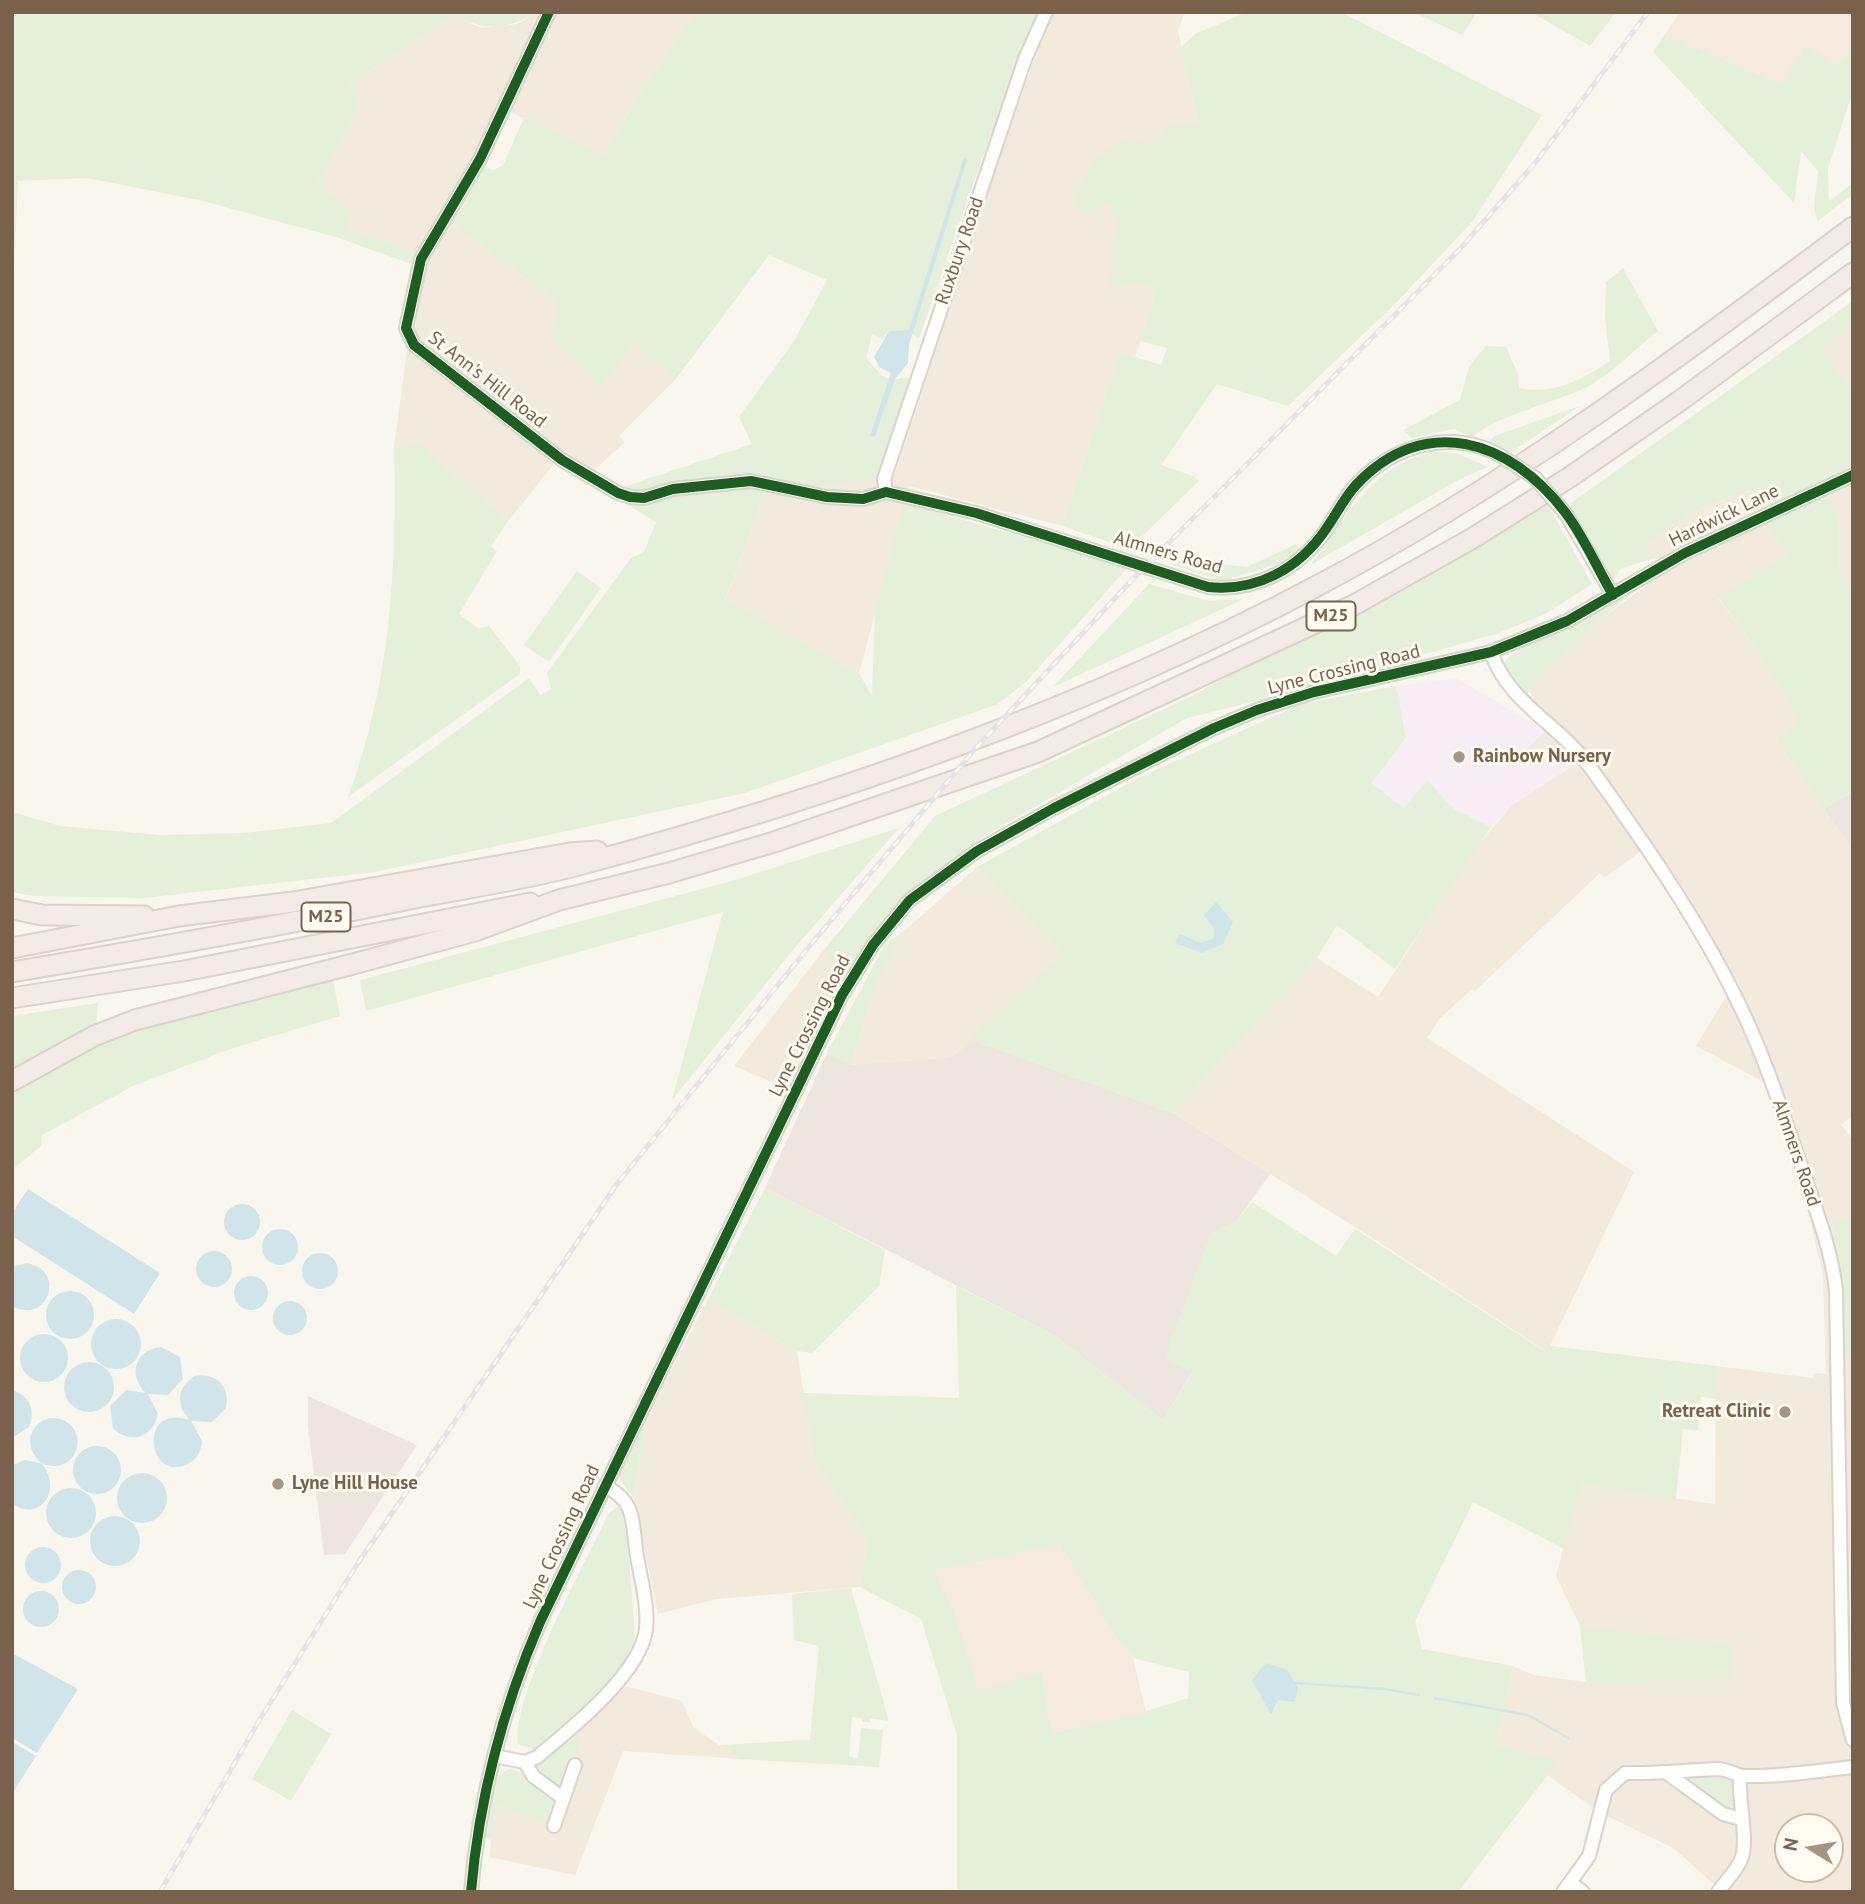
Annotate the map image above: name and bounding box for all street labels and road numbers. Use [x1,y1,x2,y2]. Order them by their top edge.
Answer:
street label: Ruxbury Road [931,194,989,308]
street label: St Ann's Hill Road [423,327,551,433]
street label: Hardwick Lane [1665,480,1783,552]
street label: Almners Road [1111,527,1225,579]
road number: M25 [1306,602,1356,630]
street label: Lyne Crossing Road [1266,640,1422,700]
road number: M25 [302,902,350,932]
street label: Lyne Crossing Road [764,951,856,1101]
street label: Almners Road [1767,1096,1825,1210]
street label: Lyne Crossing Road [519,1461,605,1613]

